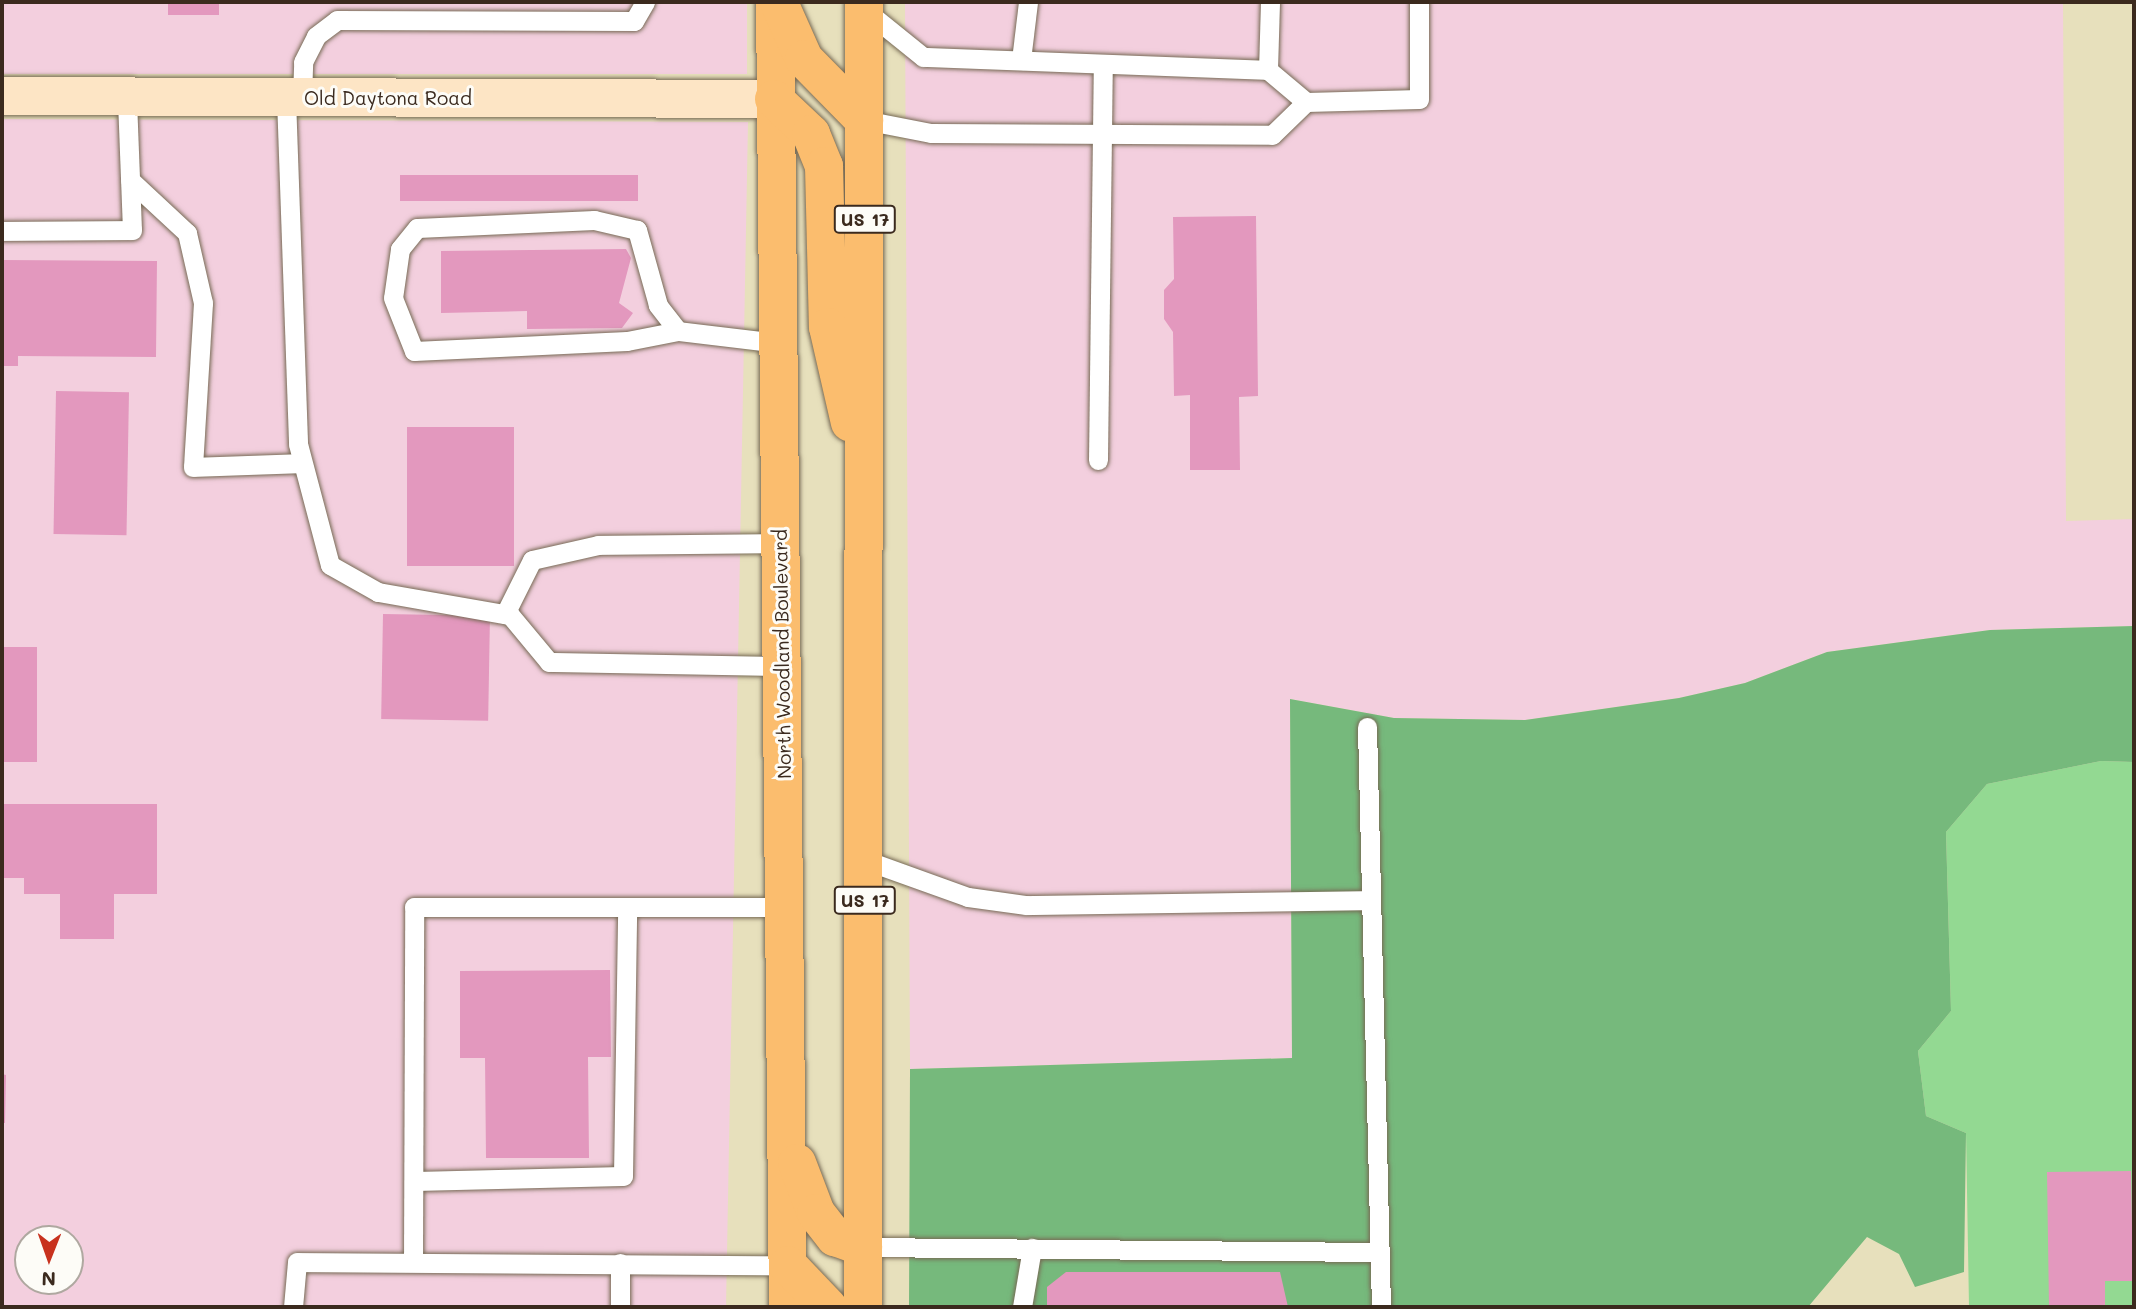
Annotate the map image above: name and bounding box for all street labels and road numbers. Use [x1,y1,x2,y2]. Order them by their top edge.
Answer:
street label: Old Daytona Road [304,87,472,109]
road number: US 17 [834,204,896,233]
street label: North Woodland Boulevard [768,529,796,779]
road number: US 17 [834,886,896,915]

